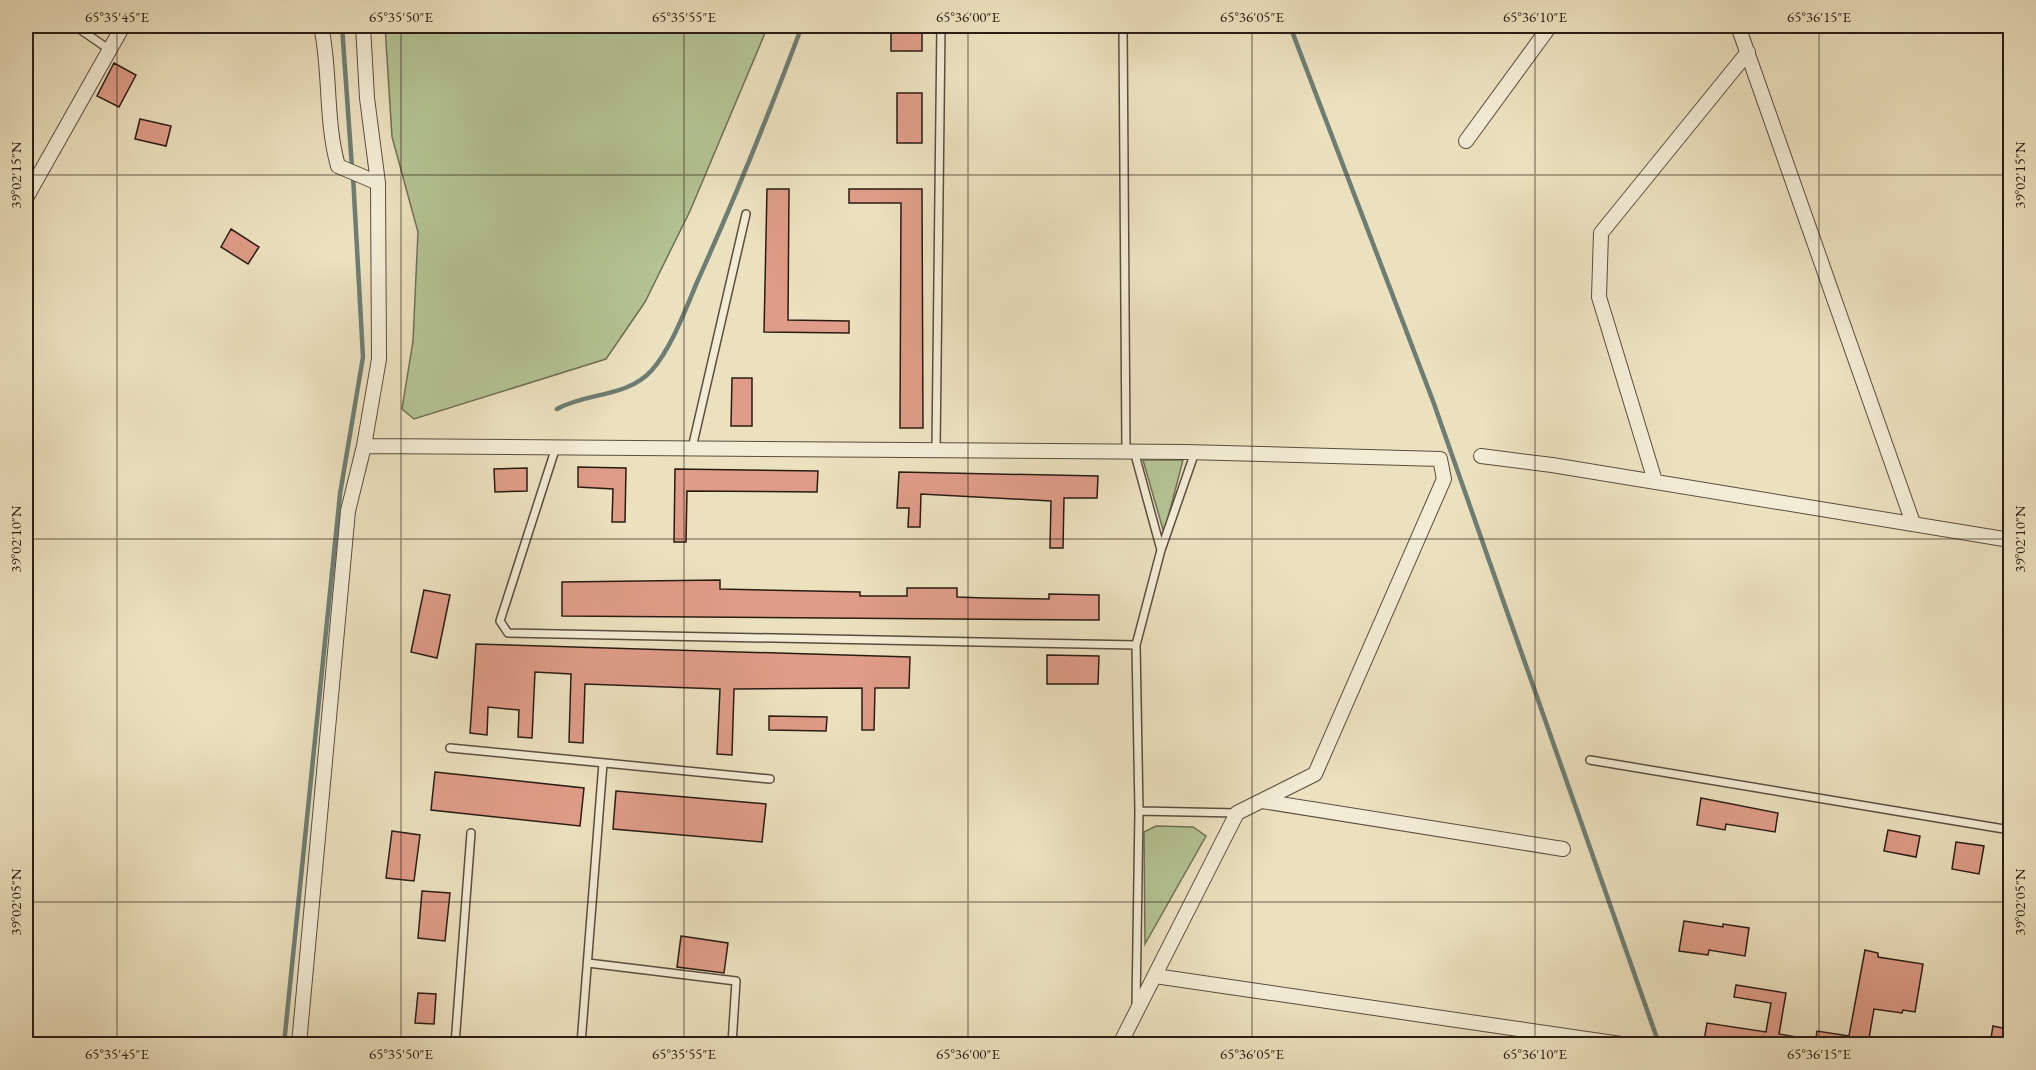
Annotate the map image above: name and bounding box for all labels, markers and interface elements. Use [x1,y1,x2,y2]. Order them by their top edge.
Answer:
text: 65°35'45"E [85,7,150,26]
text: 65°35'50"E [369,7,434,26]
text: 65°35'55"E [652,7,717,26]
text: 65°36'00"E [936,7,1001,26]
text: 65°36'05"E [1220,7,1285,26]
text: 65°36'10"E [1503,7,1568,26]
text: 65°36'15"E [1787,7,1852,26]
text: 39°02'15"N [6,141,25,209]
text: 39°02'15"N [2010,141,2029,209]
text: 39°02'10"N [6,505,25,573]
text: 39°02'10"N [2010,505,2029,573]
text: 39°02'05"N [6,868,25,936]
text: 39°02'05"N [2010,868,2029,936]
text: 65°35'45"E [85,1044,150,1063]
text: 65°35'50"E [369,1044,434,1063]
text: 65°35'55"E [652,1044,717,1063]
text: 65°36'00"E [936,1044,1001,1063]
text: 65°36'05"E [1220,1044,1285,1063]
text: 65°36'10"E [1503,1044,1568,1063]
text: 65°36'15"E [1787,1044,1852,1063]

